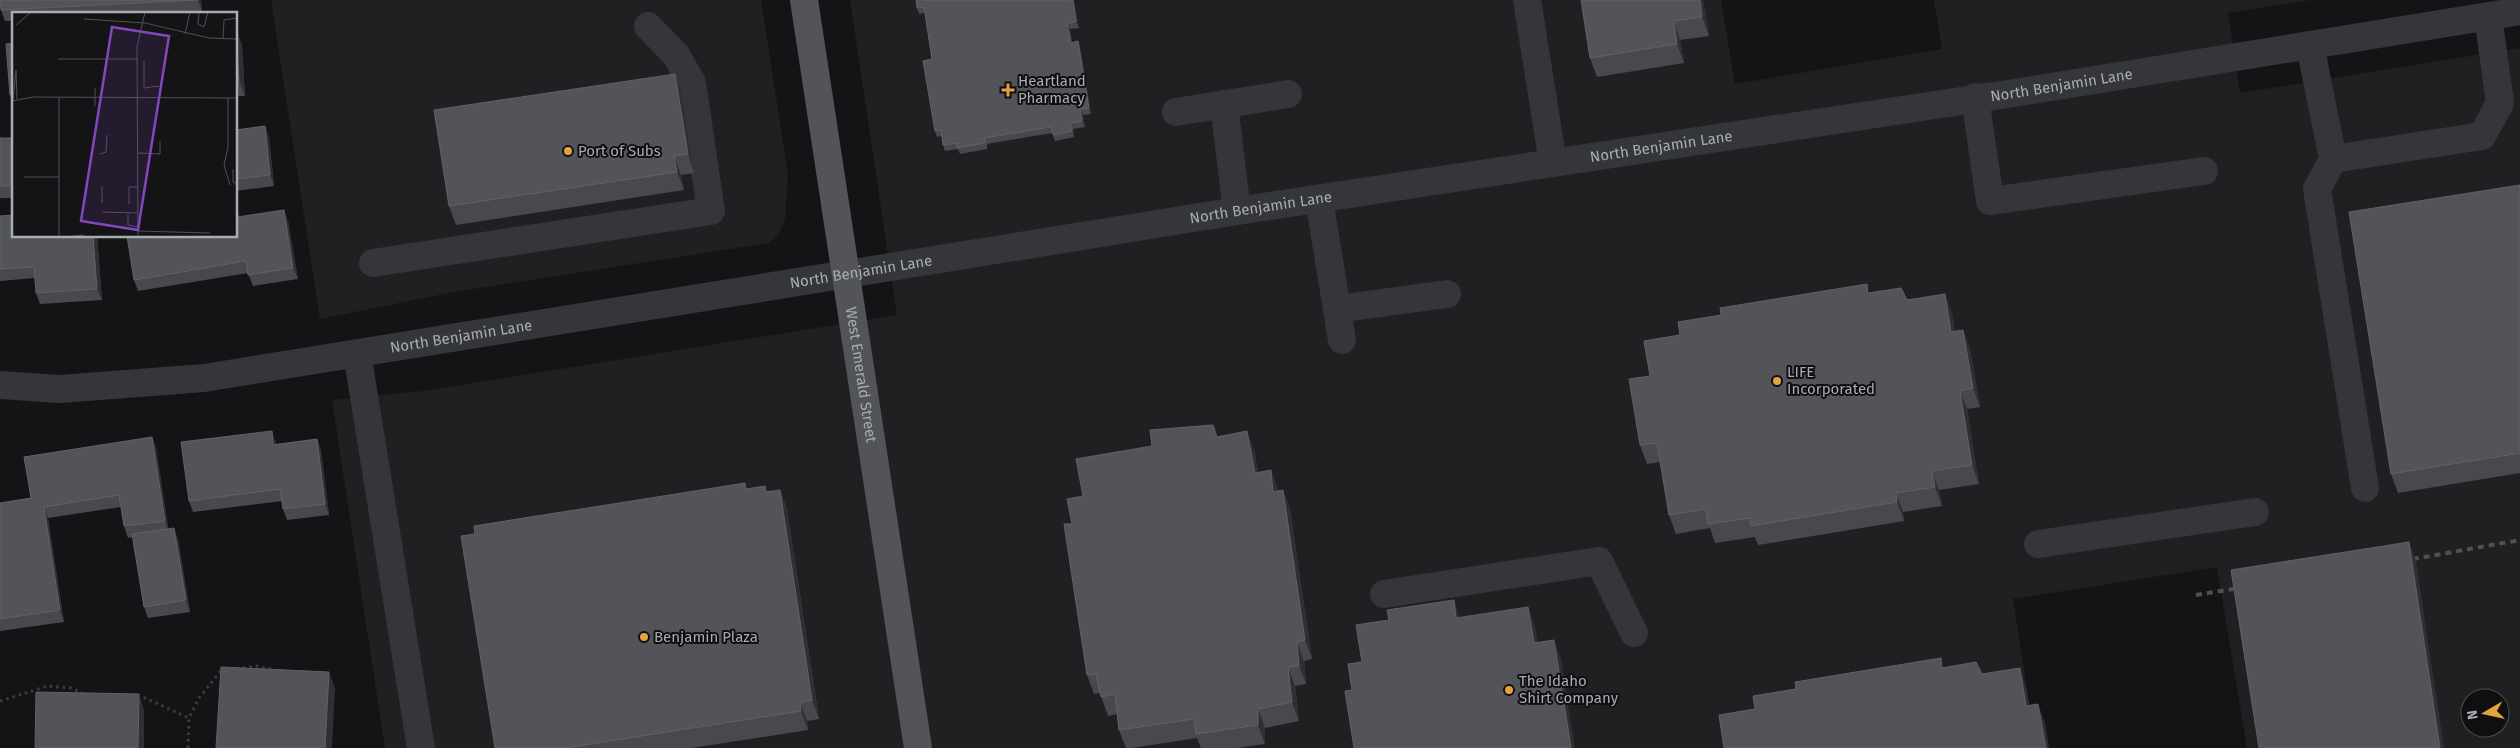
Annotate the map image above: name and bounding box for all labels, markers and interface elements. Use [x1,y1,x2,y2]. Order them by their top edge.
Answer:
inset map [12,12,238,238]
street label: North Benjamin Lane [1989,65,2134,105]
place label: Heartland Pharmacy [1018,72,1086,107]
marker: Heartland Pharmacy [1002,84,1014,96]
street label: North Benjamin Lane [1589,127,1734,166]
place label: Port of Subs [578,142,661,160]
marker: Port of Subs [562,145,574,157]
street label: North Benjamin Lane [1188,188,1333,228]
street label: North Benjamin Lane [788,251,933,292]
street label: West Emerald Street [842,306,880,444]
street label: North Benjamin Lane [389,316,534,357]
place label: LIFE Incorporated [1787,363,1875,398]
marker: LIFE Incorporated [1771,375,1783,387]
place label: Benjamin Plaza [654,628,758,646]
marker: Benjamin Plaza [638,631,650,643]
place label: The Idaho Shirt Company [1519,672,1619,707]
marker: The Idaho Shirt Company [1503,684,1515,696]
north arrow [2460,688,2510,738]
text: N [2464,709,2482,721]

